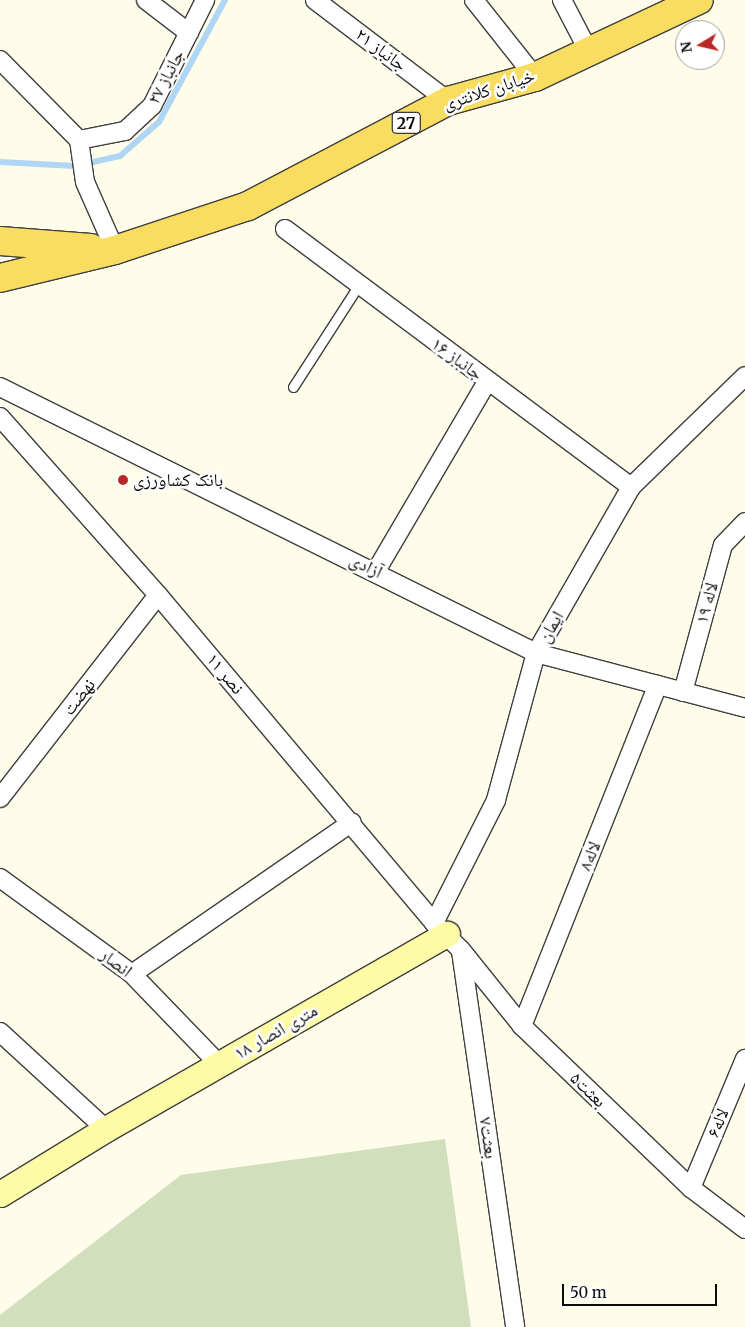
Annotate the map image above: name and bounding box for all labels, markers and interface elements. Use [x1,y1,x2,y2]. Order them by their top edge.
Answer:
north arrow [675,20,725,70]
street label: جانباز ۲۱ [351,24,411,76]
text: N [676,40,696,54]
street label: جانباز ۲۷ [143,46,189,108]
street label: خیابان کلانتری [440,65,538,115]
road number: 27 [391,110,421,136]
street label: جانباز ۱۶ [427,333,487,385]
place label: بانک کشاورزی [133,469,223,491]
marker: بانک کشاورزی [117,474,129,486]
street label: آزادی [346,549,386,583]
street label: لاله ۱۹ [691,580,723,626]
street label: ایمان [533,607,569,647]
street label: نصر ۱۱ [202,649,248,699]
street label: نهضت [58,674,100,720]
street label: لاله۸ [574,838,606,874]
street label: انصار [96,944,136,982]
street label: ۱۸ متری انصار [231,1000,321,1064]
street label: بعثت۵ [566,1068,610,1112]
street label: لاله۶ [702,1105,734,1141]
street label: بعثت۷ [474,1116,502,1160]
scale bar [565,1274,720,1306]
text: 50 m [570,1283,607,1302]

